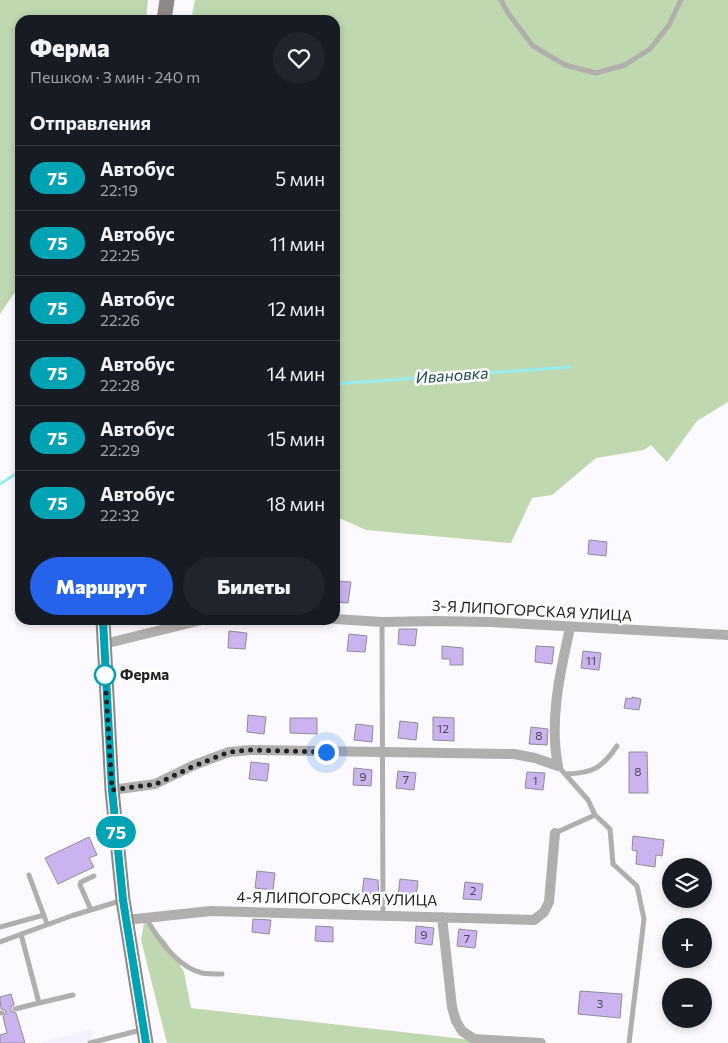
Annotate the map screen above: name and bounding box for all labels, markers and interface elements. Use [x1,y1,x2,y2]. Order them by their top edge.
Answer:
button: heart [273,32,325,84]
text: Ферма [30,33,110,62]
text: Пешком · 3 мин · 240 m [30,67,200,86]
text: Отправления [30,111,151,134]
text: Автобус [100,157,175,180]
text: 75 [47,167,68,189]
text: 5 мин [275,167,325,190]
text: 22:19 [100,180,138,199]
text: Автобус [100,222,175,245]
text: 75 [47,232,68,254]
text: 11 мин [270,232,325,255]
text: 22:25 [100,245,140,264]
text: Автобус [100,287,175,310]
text: 75 [47,297,68,319]
text: 12 мин [267,297,325,320]
text: 22:26 [100,310,140,329]
text: Автобус [100,352,175,375]
text: 75 [47,362,68,384]
text: 14 мин [267,362,325,385]
water label: Ивановка [415,362,489,387]
text: 22:28 [100,375,140,394]
text: Автобус [100,417,175,440]
text: 75 [47,427,68,449]
text: 15 мин [267,427,325,450]
text: 22:29 [100,440,140,459]
text: Автобус [100,482,175,505]
text: 75 [47,492,68,514]
text: 18 мин [266,492,325,515]
text: 22:32 [100,505,139,524]
button: Маршрут [30,557,173,615]
button: Билеты [183,557,325,615]
street label: 3-Я ЛИПОГОРСКАЯ УЛИЦА [432,596,633,624]
house number: 11 [586,653,596,667]
marker: Ферма [94,664,116,686]
place label: Ферма [120,665,169,683]
house number: 12 [437,721,449,735]
house number: 8 [535,728,543,742]
your location [314,740,339,765]
house number: 8 [634,764,642,778]
house number: 9 [359,769,367,783]
house number: 7 [403,772,409,786]
house number: 1 [532,773,538,787]
line badge: 75 [94,816,138,848]
text: 75 [106,821,126,843]
map controls [662,858,712,1028]
button: layers [662,858,712,908]
house number: 2 [470,883,477,897]
street label: 4-Я ЛИПОГОРСКАЯ УЛИЦА [237,887,438,909]
button: + [662,918,712,968]
house number: 9 [420,927,428,941]
house number: 7 [464,931,470,945]
button: − [662,978,712,1028]
house number: 3 [597,996,604,1010]

